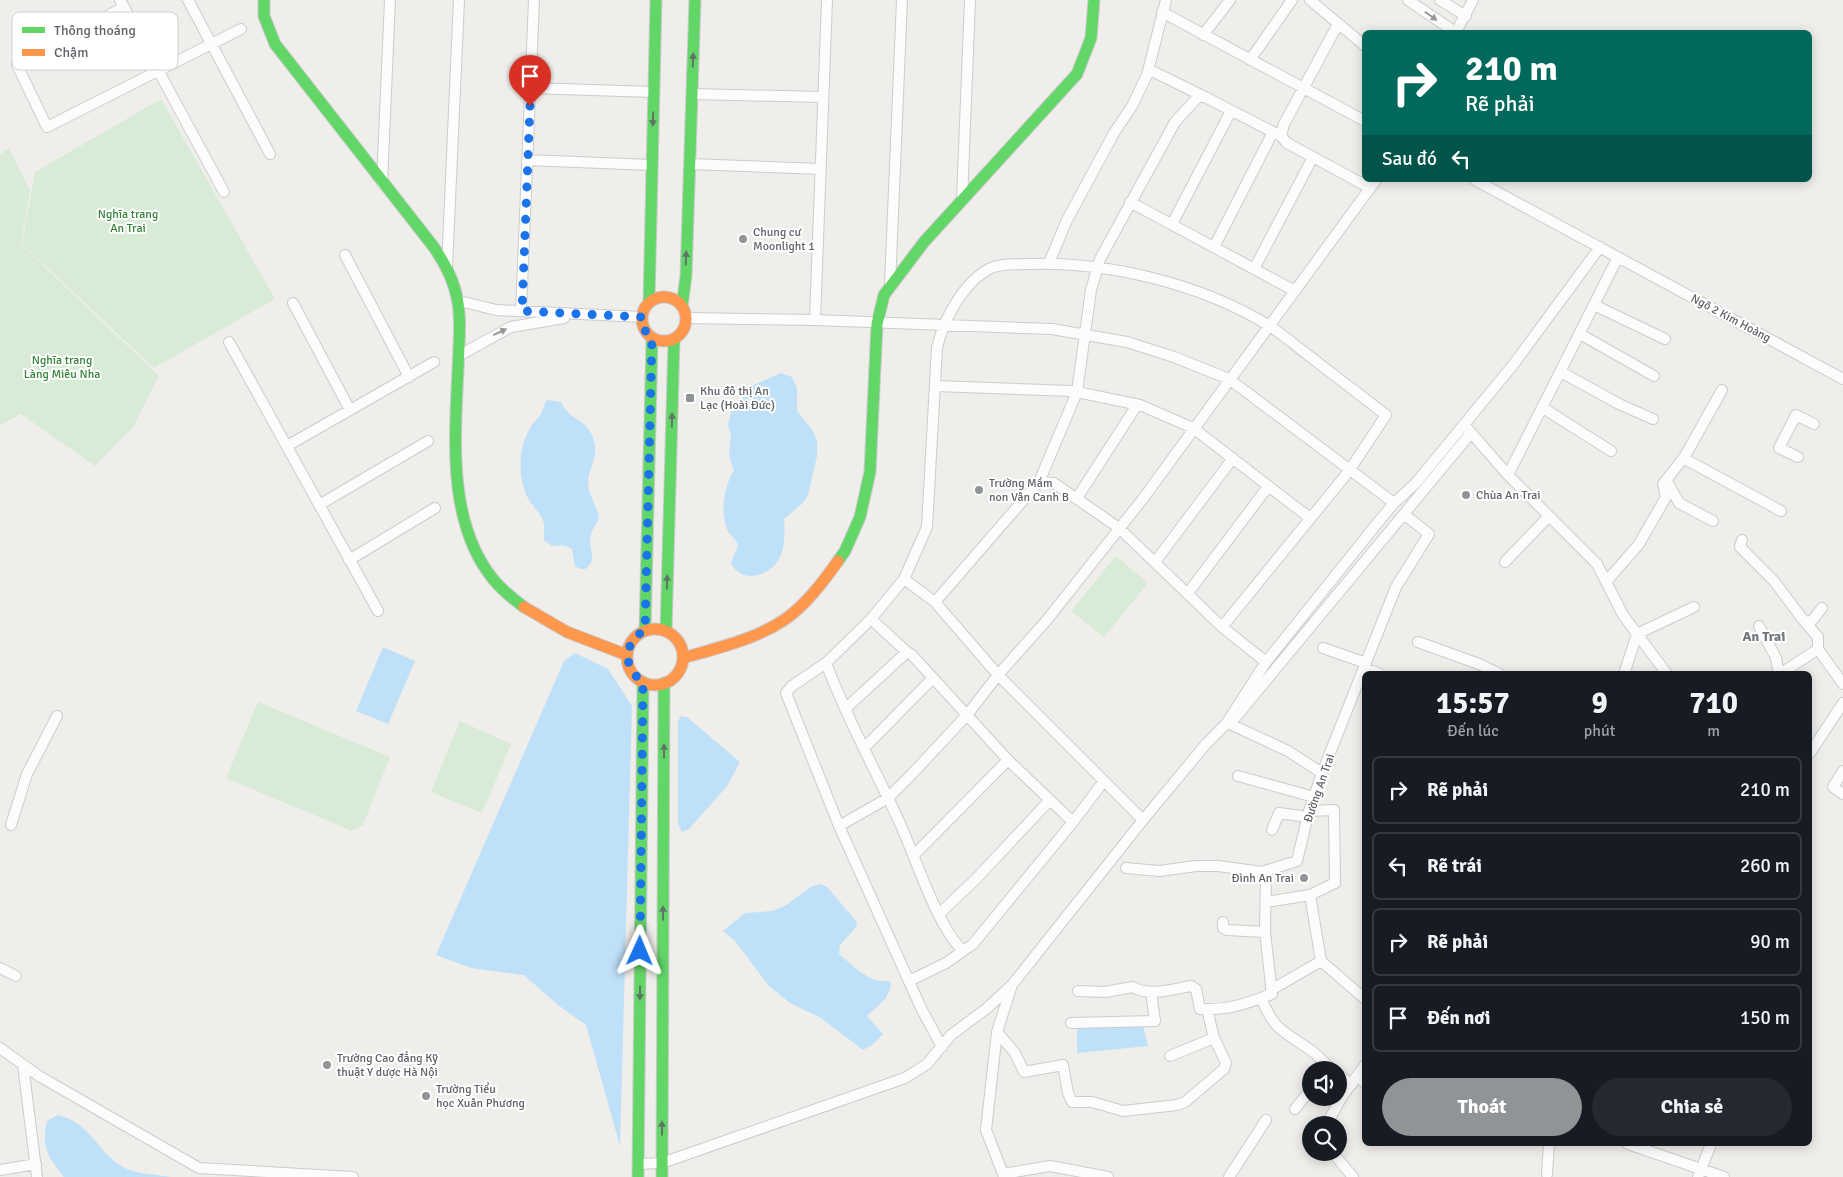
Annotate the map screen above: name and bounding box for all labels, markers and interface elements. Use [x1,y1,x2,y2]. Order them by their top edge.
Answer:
one-way arrow [1425,11,1438,21]
legend [12,12,178,70]
text: Thông thoáng [54,22,136,39]
text: Chậm [54,44,88,61]
text: 210 m [1465,47,1558,90]
icon: right [1382,50,1447,115]
one-way arrow [689,52,697,68]
pin [509,55,551,106]
icon: arrive [516,62,544,90]
text: Rẽ phải [1465,90,1535,117]
one-way arrow [648,111,656,127]
icon: left [1447,145,1475,173]
text: Sau đó [1382,147,1437,171]
park label: Nghĩa trang An Trai [98,207,158,236]
place label: Chung cư Moonlight 1 [753,225,815,254]
marker: Chung cư Moonlight 1 [737,233,749,245]
one-way arrow [683,250,691,266]
street label: Ngõ 2 Kim Hoàng [1688,291,1773,346]
one-way arrow [493,328,507,336]
park label: Nghĩa trang Làng Miêu Nha [24,353,100,382]
place label: Khu đô thị An Lạc (Hoài Đức) [700,384,775,413]
marker: Khu đô thị An Lạc (Hoài Đức) [684,392,696,404]
one-way arrow [668,411,676,427]
place label: Trường Mầm non Vân Canh B [989,476,1069,505]
marker: Trường Mầm non Vân Canh B [973,484,985,496]
place label: Chùa An Trai [1476,488,1541,503]
marker: Chùa An Trai [1460,489,1472,501]
one-way arrow [664,574,672,590]
district label: An Trai [1742,628,1786,645]
text: 15:57 [1436,685,1510,722]
text: 9 [1591,685,1608,722]
text: 710 [1689,685,1738,722]
text: Đến lúc [1447,721,1499,741]
text: phút [1584,721,1615,741]
text: m [1707,721,1720,741]
one-way arrow [660,743,668,759]
street label: Đường An Trai [1301,752,1338,825]
icon: right [1384,776,1412,804]
text: Rẽ phải [1427,778,1488,802]
text: 210 m [1740,778,1790,802]
icon: left [1384,852,1412,880]
text: Rẽ trái [1427,854,1482,878]
text: 260 m [1740,854,1790,878]
place label: Đình An Trai [1232,871,1294,886]
marker: Đình An Trai [1298,872,1310,884]
one-way arrow [659,905,667,921]
position arrow [613,924,665,976]
icon: right [1384,928,1412,956]
text: Rẽ phải [1427,930,1488,954]
text: 90 m [1750,930,1790,954]
one-way arrow [636,986,644,1002]
icon: arrive [1384,1004,1412,1032]
text: Đến nơi [1427,1006,1490,1030]
text: 150 m [1740,1006,1790,1030]
place label: Trường Cao đẳng Kỹ thuật Y dược Hà Nội [337,1051,438,1080]
marker: Trường Cao đẳng Kỹ thuật Y dược Hà Nội [321,1059,333,1071]
map controls [1302,1061,1347,1161]
button: sound [1302,1061,1347,1106]
button: Thoát [1382,1078,1582,1136]
button: Chia sẻ [1592,1078,1792,1136]
place label: Trường Tiểu học Xuân Phương [436,1082,525,1111]
marker: Trường Tiểu học Xuân Phương [420,1090,432,1102]
button: search [1302,1116,1347,1161]
one-way arrow [658,1120,666,1136]

